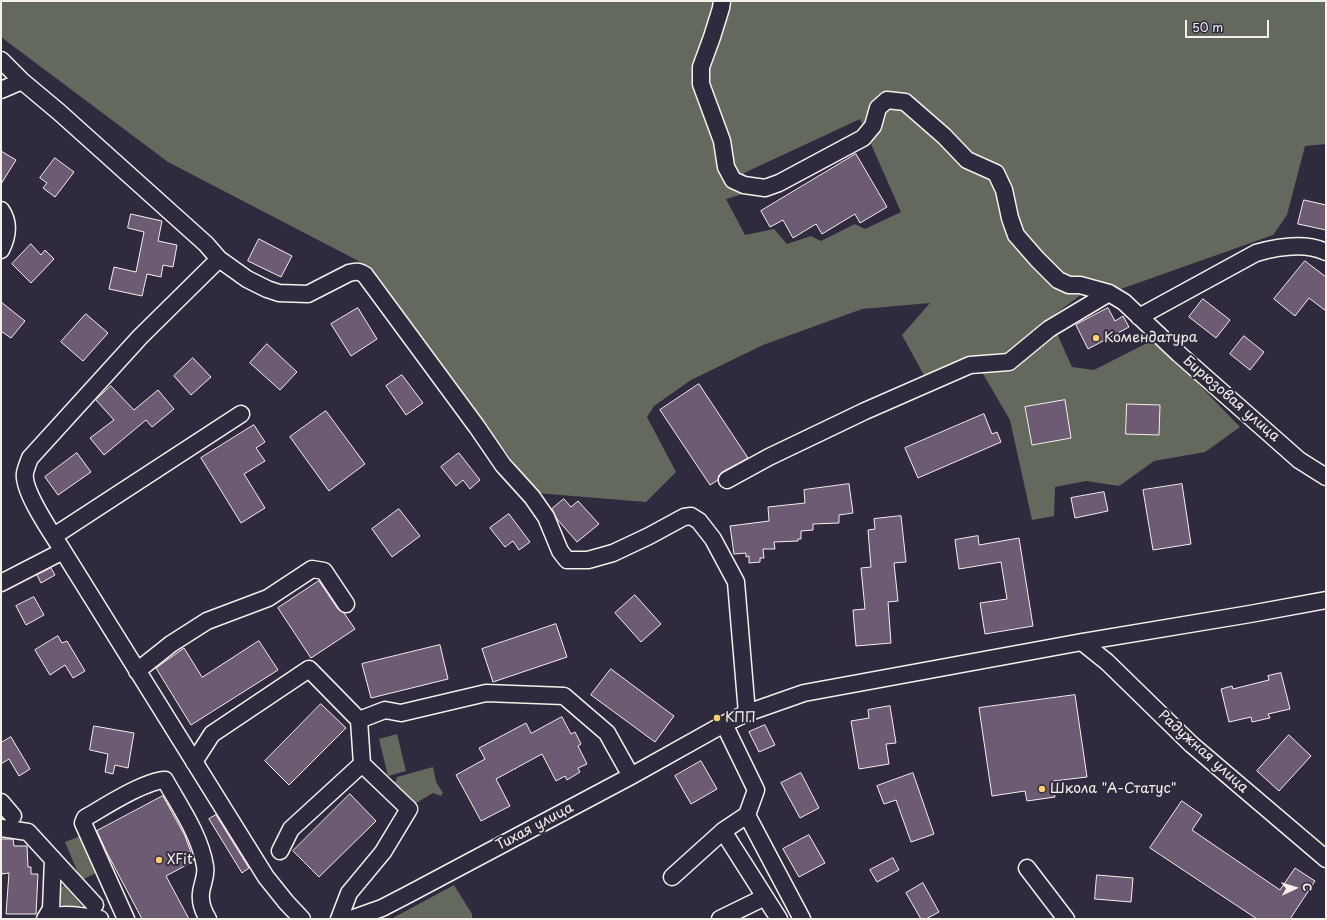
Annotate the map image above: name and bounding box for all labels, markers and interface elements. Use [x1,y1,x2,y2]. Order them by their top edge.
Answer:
scale bar [1187,12,1271,38]
text: 50 m [1192,18,1223,36]
place label: Комендатура [1104,330,1197,346]
marker: Комендатура [1091,333,1101,343]
street label: Бирюзовая улица [1179,352,1283,446]
street label: Радужная улица [1154,707,1252,797]
place label: КПП [725,710,756,726]
marker: КПП [712,713,722,723]
place label: Школа "А-Статус" [1050,781,1177,797]
marker: Школа "А-Статус" [1037,784,1047,794]
street label: Тихая улица [494,800,576,854]
place label: XFit [167,852,193,868]
marker: XFit [154,855,164,865]
north arrow [1275,868,1315,908]
text: С [1299,882,1316,892]

